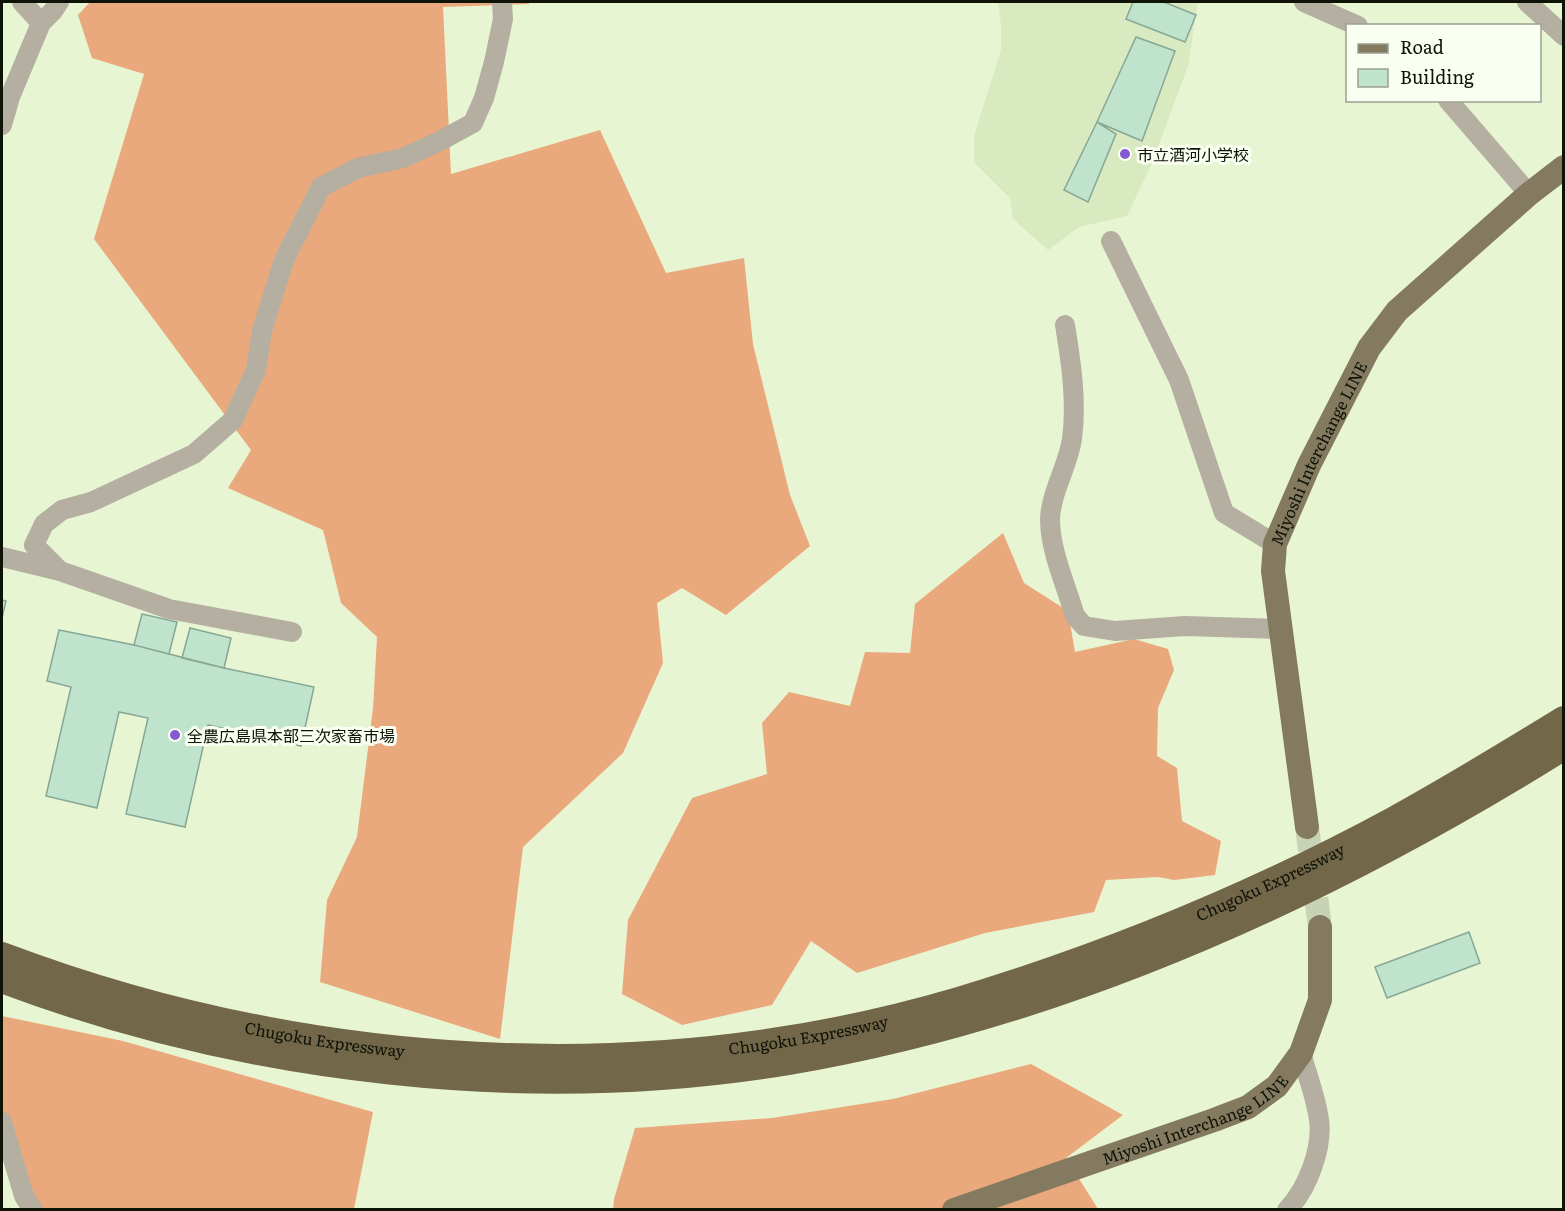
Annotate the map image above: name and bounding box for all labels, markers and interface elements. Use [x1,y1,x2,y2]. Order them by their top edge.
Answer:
legend [1346,24,1541,102]
text: Road [1400,33,1444,60]
text: Building [1400,63,1475,90]
place label: 市立酒河小学校 [1137,142,1249,166]
marker: 市立酒河小学校 [1118,147,1132,161]
street label: Miyoshi Interchange LINE [1264,357,1372,549]
place label: 全農広島県本部三次家畜市場 [187,723,395,747]
marker: 全農広島県本部三次家畜市場 [168,728,182,742]
street label: Chugoku Expressway [1192,836,1349,926]
street label: Chugoku Expressway [727,1008,891,1060]
street label: Chugoku Expressway [243,1014,407,1062]
street label: Miyoshi Interchange LINE [1099,1070,1293,1170]

